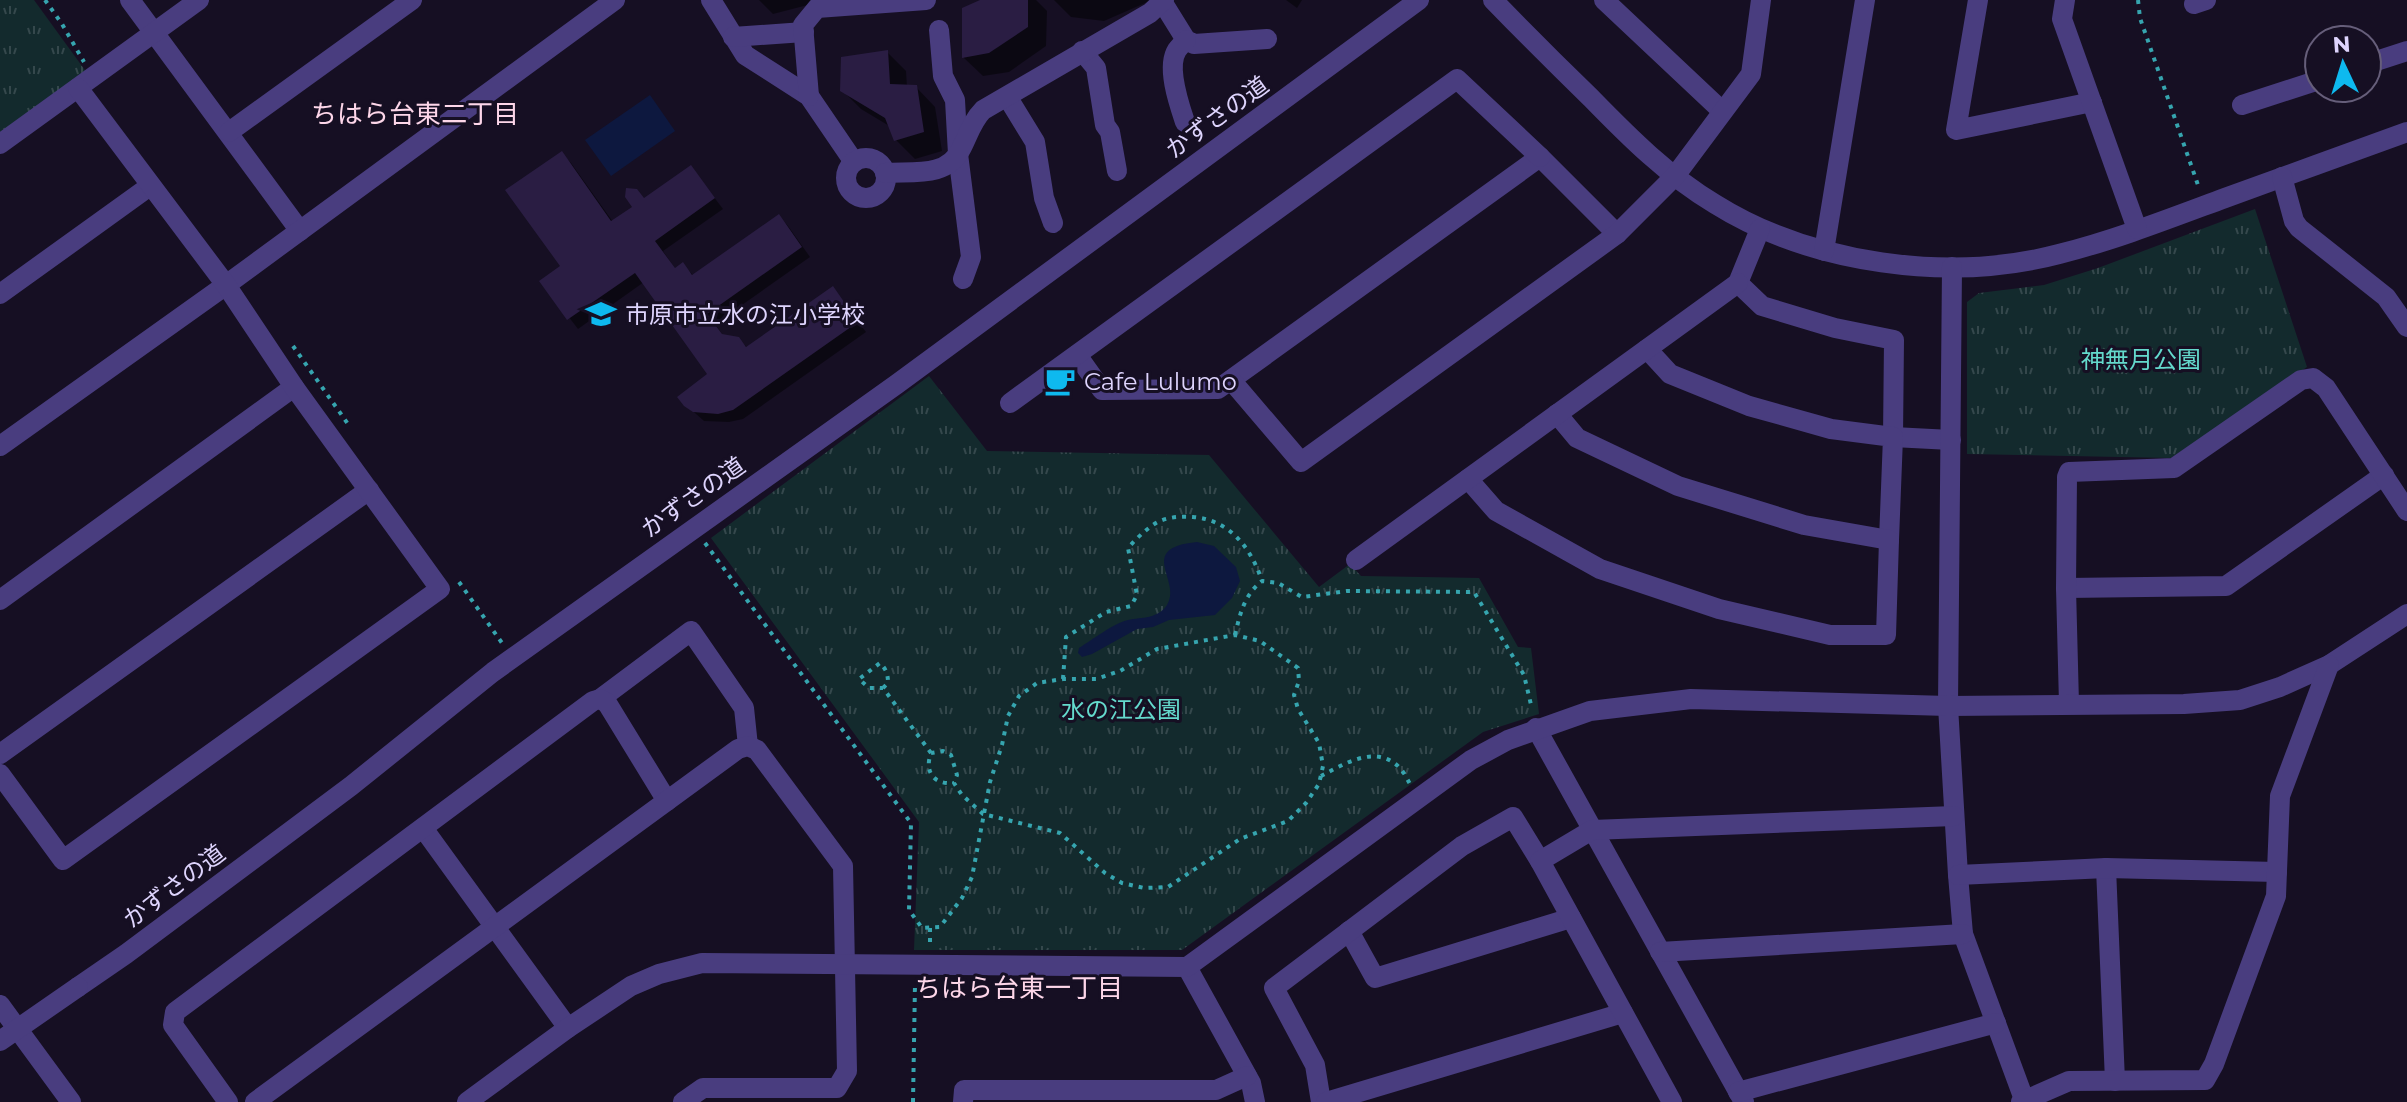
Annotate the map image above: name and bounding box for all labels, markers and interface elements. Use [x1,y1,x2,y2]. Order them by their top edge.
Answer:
north arrow [2303,24,2383,104]
text: N [2332,30,2351,59]
street label: かずさの道 [1160,70,1274,164]
district label: ちはら台東二丁目 [311,98,519,130]
school or university icon: 市原市立水の江小学校 [584,297,618,331]
place label: 市原市立水の江小学校 [625,300,865,329]
park label: 神無月公園 [2081,345,2201,374]
cafe icon: Cafe Lulumo [1043,364,1077,398]
place label: Cafe Lulumo [1084,367,1237,396]
street label: かずさの道 [636,451,750,543]
park label: 水の江公園 [1061,695,1181,724]
street label: かずさの道 [117,838,231,934]
district label: ちはら台東一丁目 [915,972,1123,1004]

